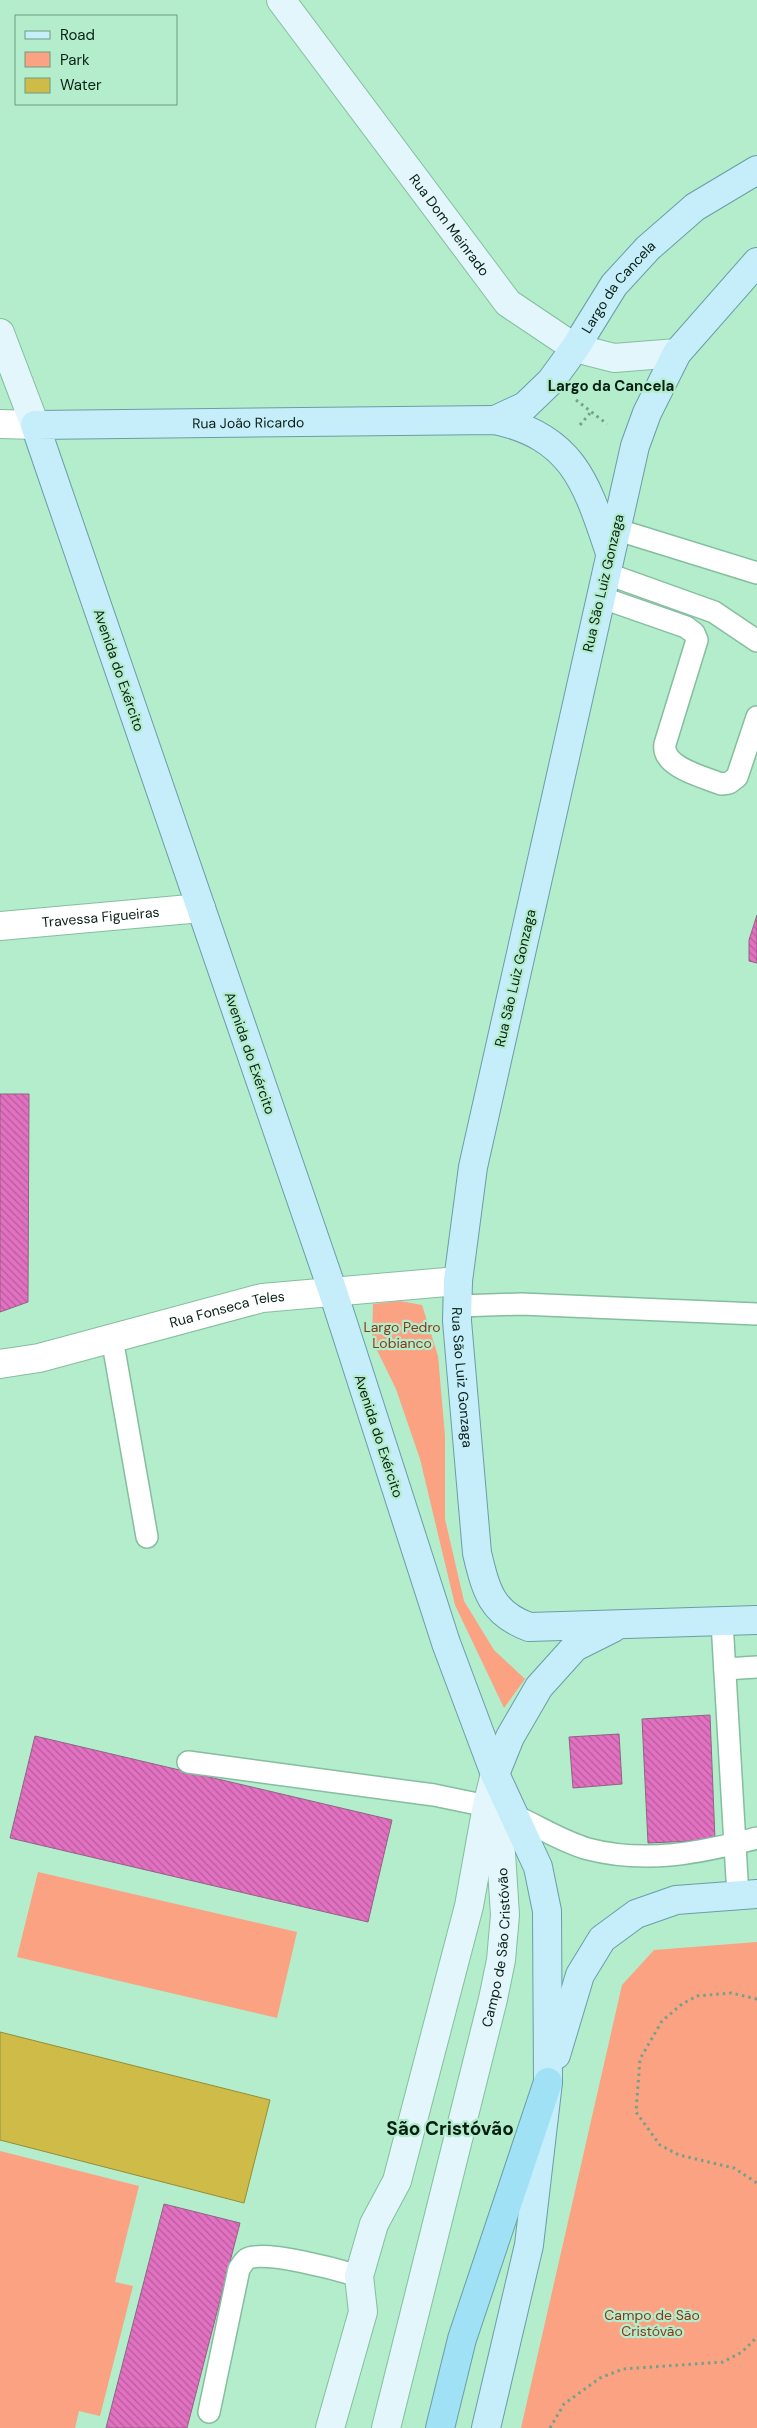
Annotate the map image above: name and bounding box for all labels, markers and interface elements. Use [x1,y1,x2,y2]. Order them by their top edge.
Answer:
legend [15,15,178,105]
text: Road [60,25,95,45]
text: Park [60,50,90,70]
text: Water [60,75,102,95]
street label: Rua Dom Meinrado [405,170,494,279]
street label: Largo da Cancela [577,237,659,337]
district label: Largo da Cancela [548,376,674,396]
street label: Rua João Ricardo [192,413,304,432]
street label: Rua São Luiz Gonzaga [578,512,628,654]
street label: Avenida do Exército [90,606,148,734]
street label: Travessa Figueiras [41,903,160,931]
street label: Rua São Luiz Gonzaga [490,907,540,1049]
street label: Avenida do Exército [221,989,279,1117]
street label: Rua Fonseca Teles [167,1287,285,1332]
street label: Rua São Luiz Gonzaga [448,1307,477,1448]
park label: Largo Pedro Lobianco [363,1318,441,1352]
street label: Avenida do Exército [351,1372,407,1500]
street label: Campo de São Cristóvão [477,1867,514,2029]
district label: São Cristóvão [386,2116,514,2141]
park label: Campo de São Cristóvão [604,2306,700,2340]

